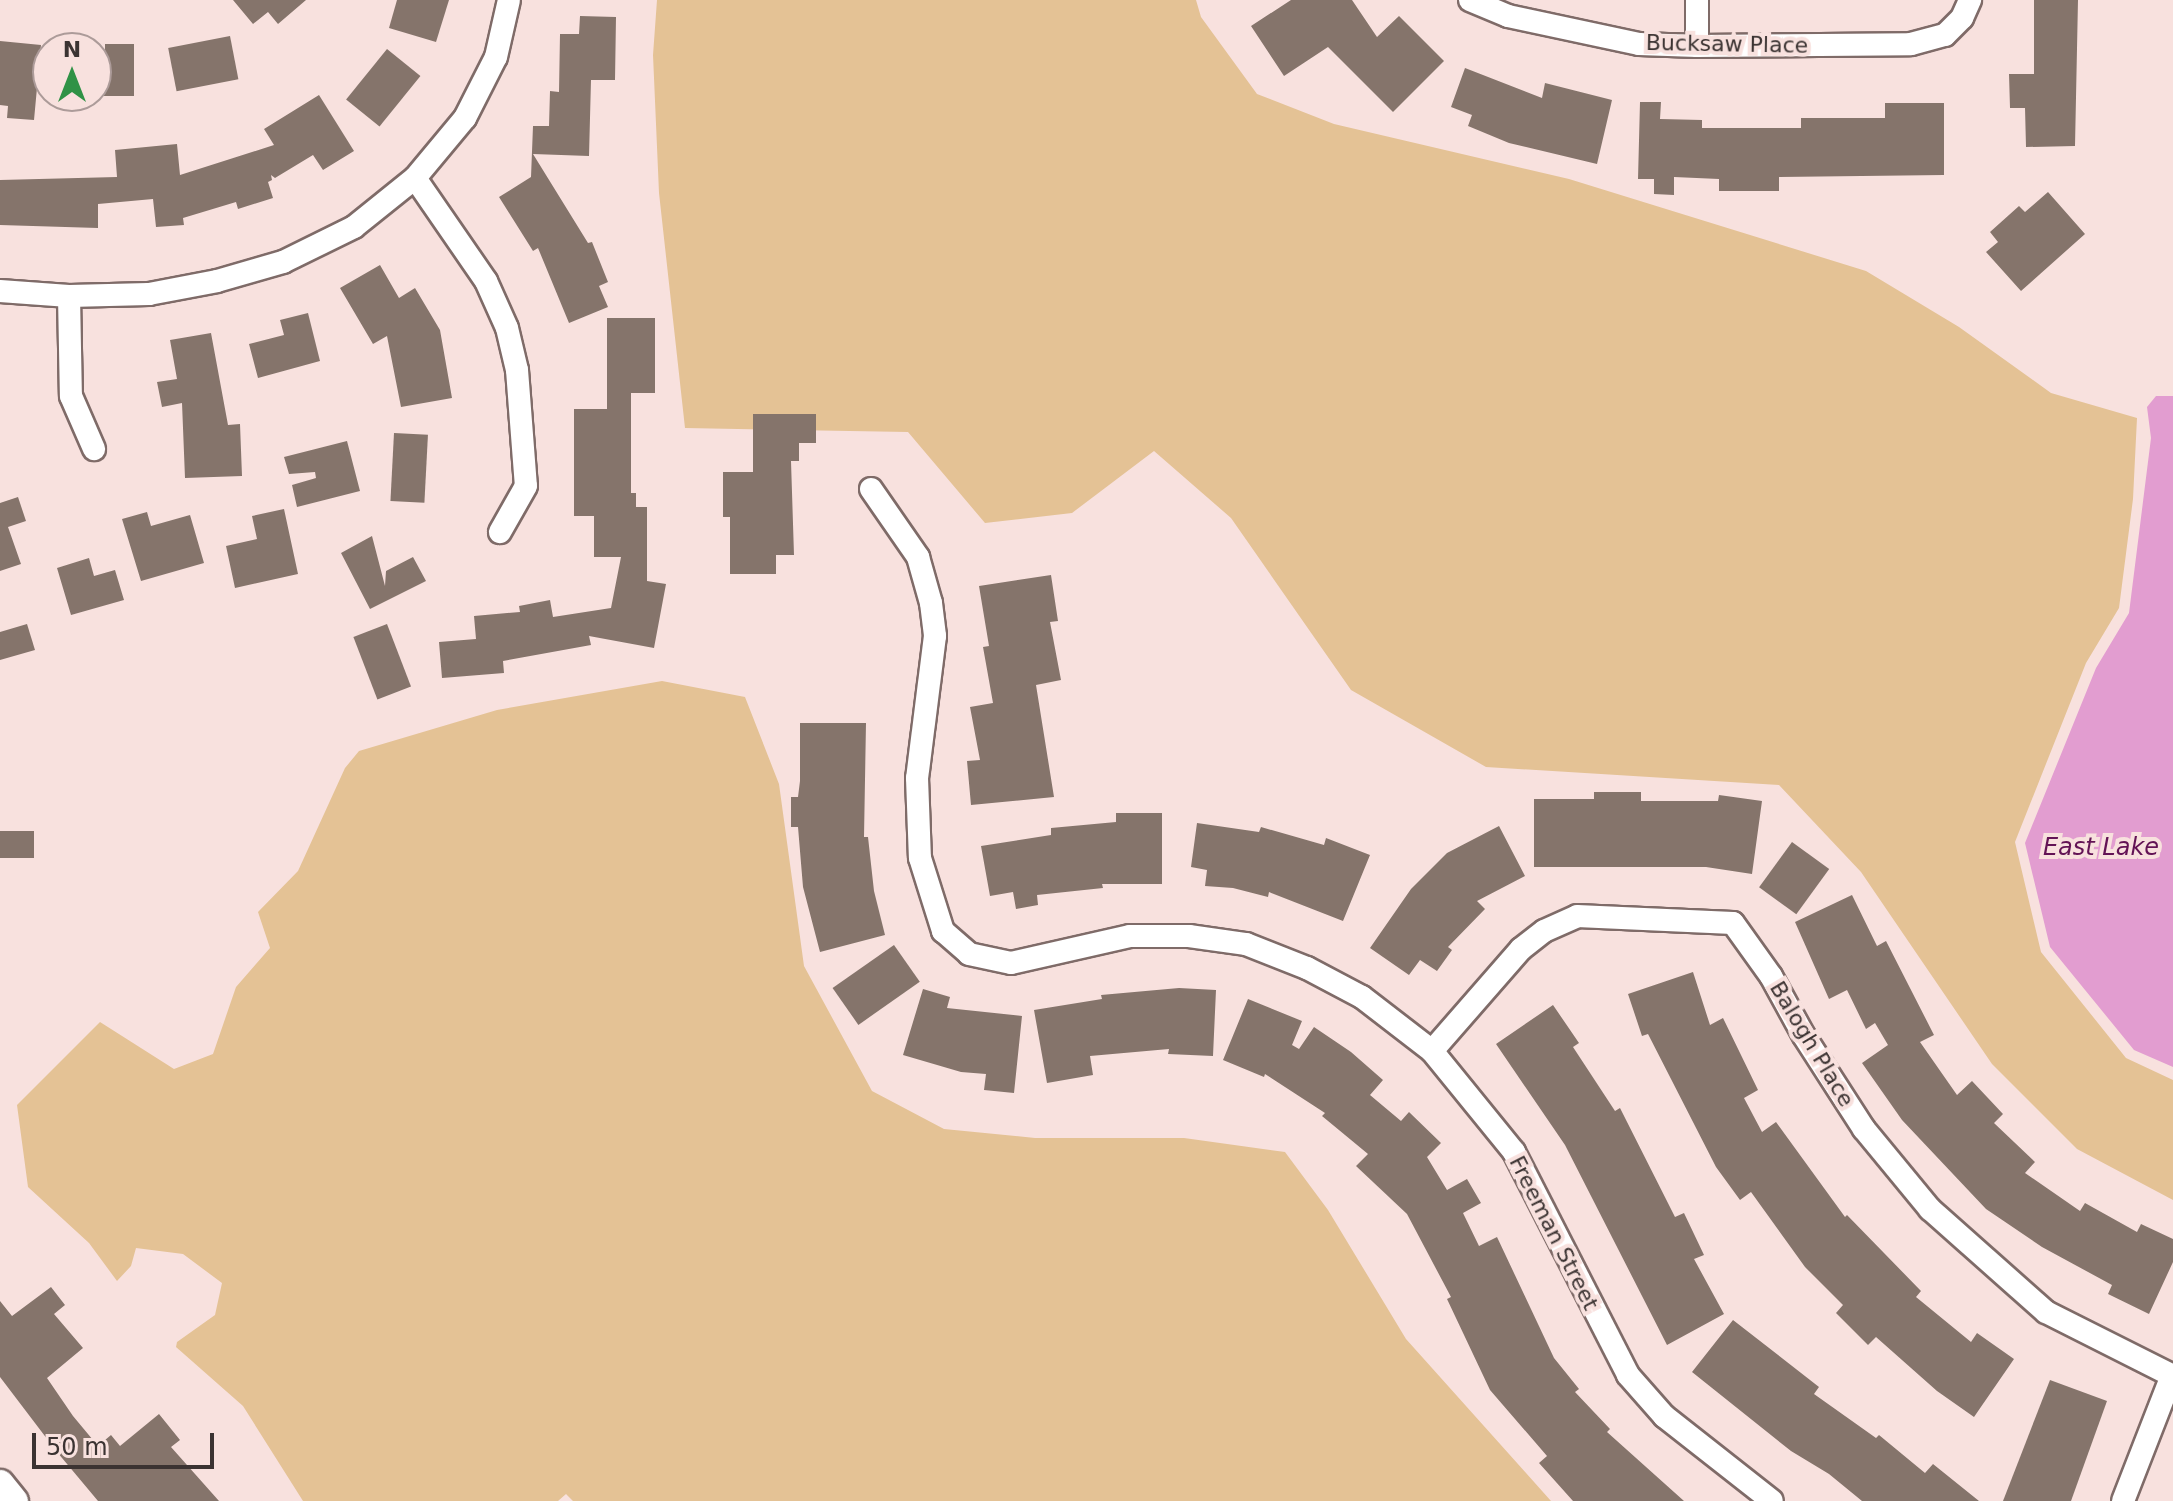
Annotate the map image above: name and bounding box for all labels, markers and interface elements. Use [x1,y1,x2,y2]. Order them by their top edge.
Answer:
street label: Bucksaw Place [1646,29,1808,59]
north arrow [32,32,112,112]
text: N [63,37,81,62]
water label: East Lake [2043,834,2159,862]
street label: Balogh Place [1764,977,1860,1111]
street label: Freeman Street [1504,1152,1604,1314]
scale bar [36,1417,218,1467]
text: 50 m [46,1433,108,1461]

